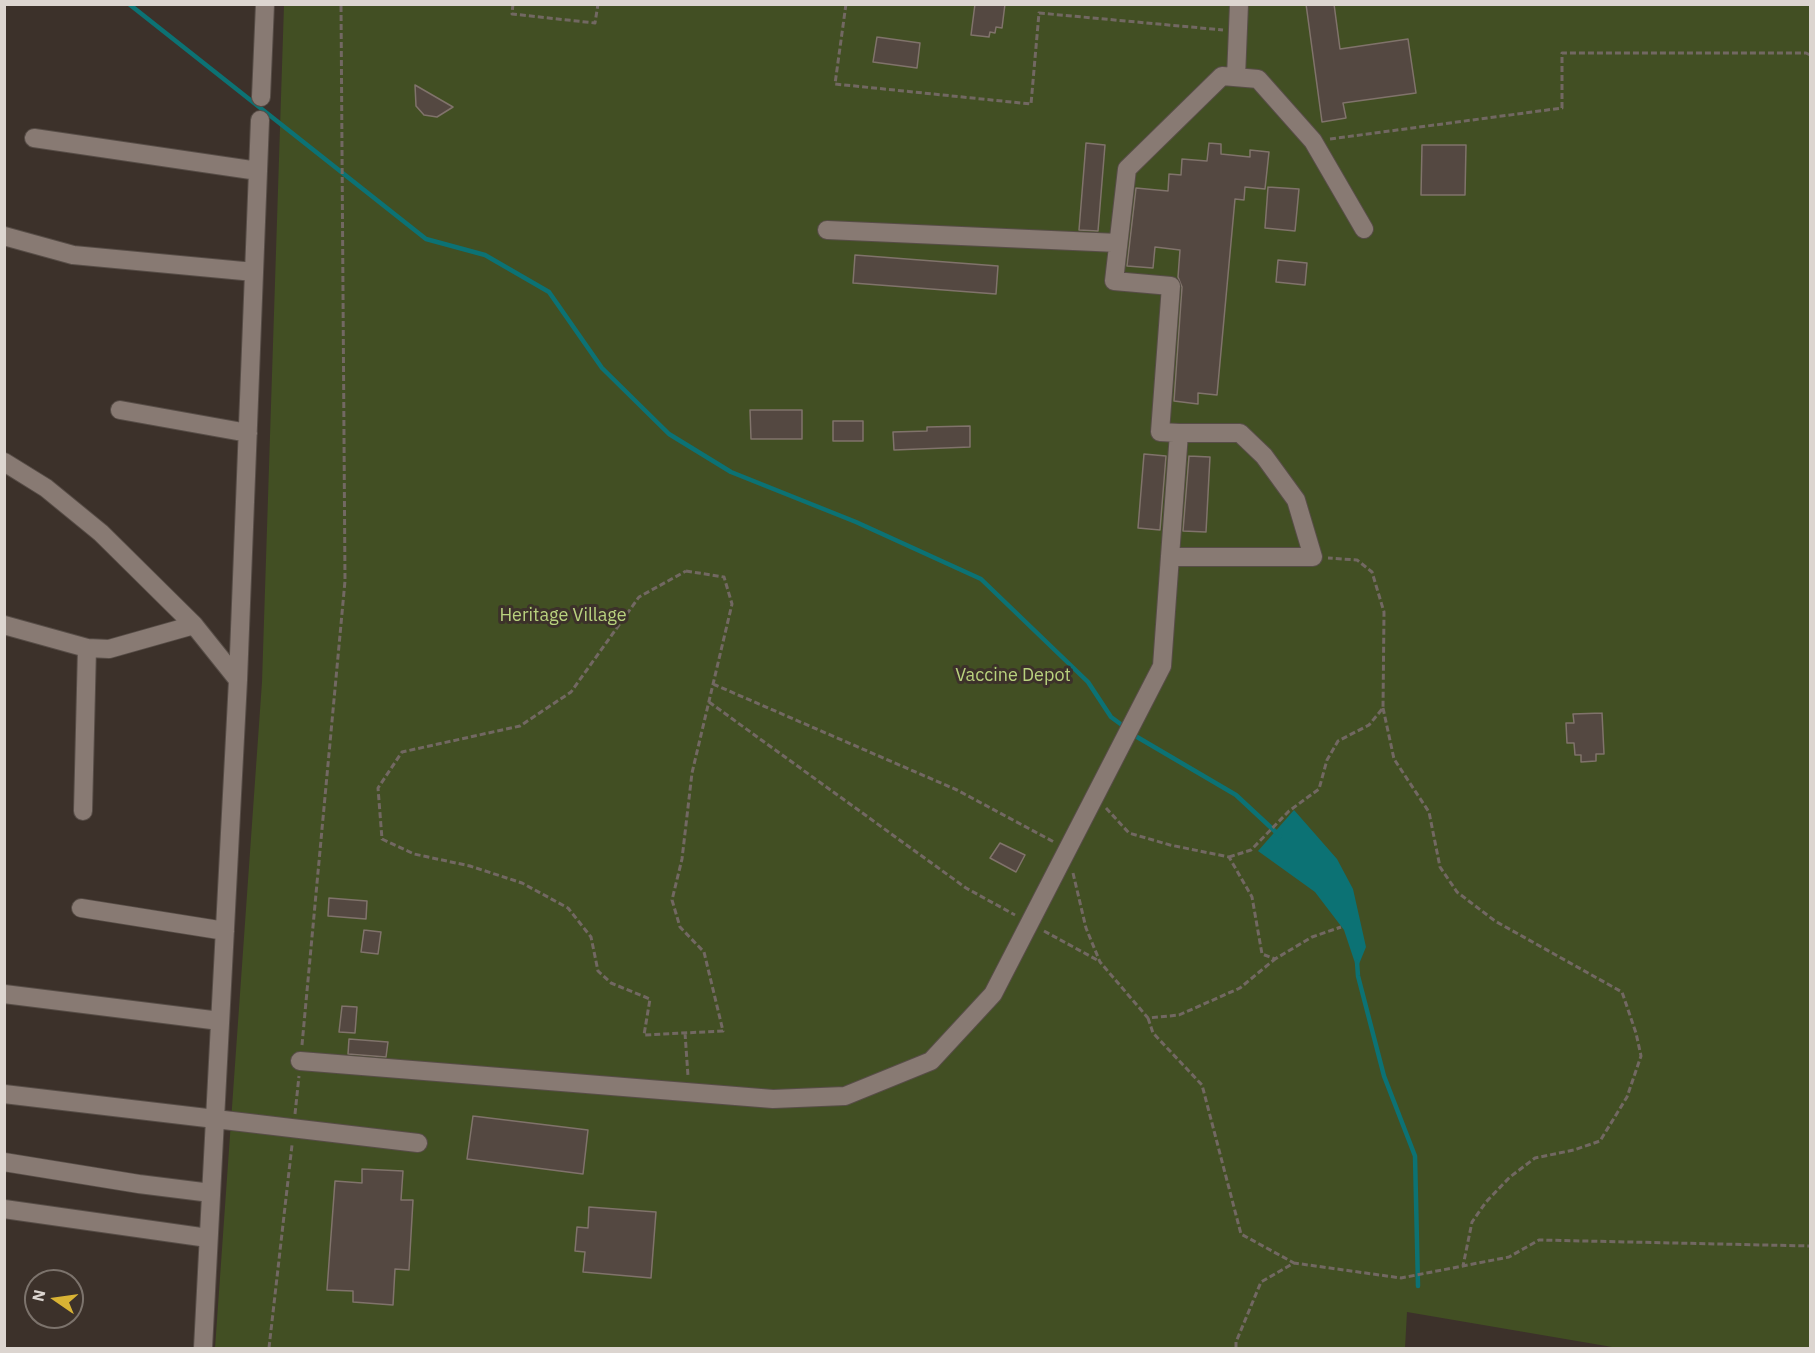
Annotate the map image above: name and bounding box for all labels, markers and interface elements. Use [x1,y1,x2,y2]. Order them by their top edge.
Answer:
park label: Heritage Village [499,605,627,627]
park label: Vaccine Depot [955,665,1071,687]
north arrow [24,1269,84,1329]
text: N [27,1288,49,1303]

